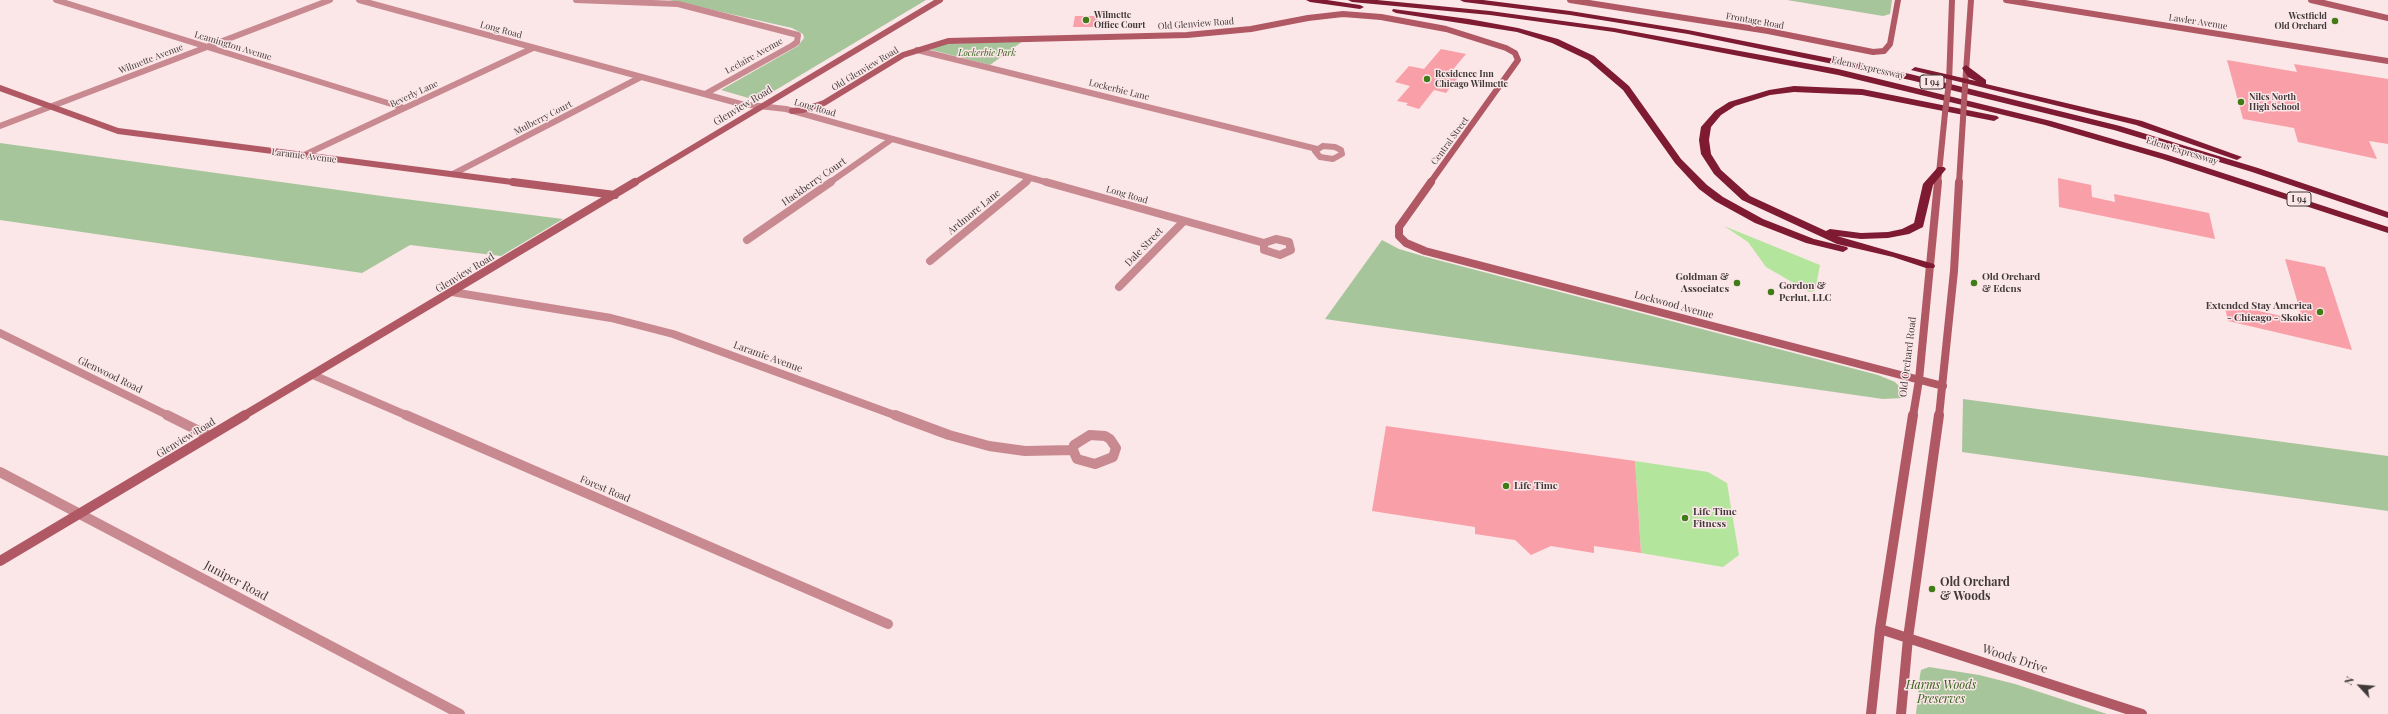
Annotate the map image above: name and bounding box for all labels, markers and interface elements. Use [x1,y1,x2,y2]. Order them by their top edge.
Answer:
place label: Wilmette Office Court [1094,10,1145,31]
street label: Frontage Road [1725,11,1785,31]
place label: Westfield Old Orchard [2274,11,2327,32]
street label: Lawler Avenue [2168,12,2228,32]
marker: Wilmette Office Court [1081,15,1091,25]
street label: Old Glenview Road [1158,16,1234,32]
marker: Westfield Old Orchard [2330,16,2340,26]
street label: Long Road [479,19,523,41]
street label: Leamington Avenue [193,29,273,63]
street label: Leclaire Avenue [723,36,785,76]
street label: Wilmette Avenue [117,42,185,76]
street label: Old Glenview Road [829,45,901,93]
park label: Lockerbie Park [958,48,1016,58]
street label: Edens Expressway [1830,54,1906,82]
place label: Residence Inn Chicago Wilmette [1435,69,1508,90]
marker: Residence Inn Chicago Wilmette [1422,74,1432,84]
road number: I 94 [1920,75,1944,89]
street label: Lockerbie Lane [1088,77,1150,103]
street label: Beverly Lane [388,78,440,110]
street label: Glenview Road [711,84,775,128]
place label: Niles North High School [2249,92,2300,113]
street label: Long Road [793,97,837,119]
marker: Niles North High School [2236,97,2246,107]
street label: Mulberry Court [512,99,574,137]
street label: Central Street [1429,115,1471,167]
street label: Edens Expressway [2145,135,2219,167]
street label: Laramie Avenue [271,147,337,165]
street label: Hackberry Court [779,155,849,209]
street label: Long Road [1105,184,1149,206]
street label: Ardmore Lane [945,187,1003,237]
road number: I 94 [2287,192,2311,206]
street label: Dale Street [1123,225,1165,269]
street label: Glenview Road [433,251,497,295]
place label: Goldman & Associates [1675,271,1729,294]
place label: Old Orchard & Edens [1982,271,2040,294]
marker: Goldman & Associates [1732,278,1742,288]
marker: Old Orchard & Edens [1969,278,1979,288]
place label: Gordon & Perlut, LLC [1779,280,1832,304]
marker: Gordon & Perlut, LLC [1766,287,1776,297]
street label: Lockwood Avenue [1633,289,1715,321]
place label: Extended Stay America - Chicago - Skokie [2206,300,2312,324]
marker: Extended Stay America - Chicago - Skokie [2315,307,2325,317]
street label: Old Orchard Road [1897,316,1919,398]
street label: Laramie Avenue [732,339,804,375]
street label: Glenwood Road [76,354,144,396]
street label: Glenview Road [154,416,218,460]
street label: Forest Road [578,473,632,505]
place label: Life Time [1514,480,1558,492]
marker: Life Time [1501,481,1511,491]
place label: Life Time Fitness [1693,506,1737,530]
marker: Life Time Fitness [1680,513,1690,523]
street label: Juniper Road [202,558,270,604]
place label: Old Orchard & Woods [1940,575,2010,603]
marker: Old Orchard & Woods [1927,584,1937,594]
street label: Woods Drive [1981,642,2049,676]
north arrow [2340,666,2380,706]
text: N [2340,674,2357,687]
park label: Harms Woods Preserves [1906,678,1976,706]

